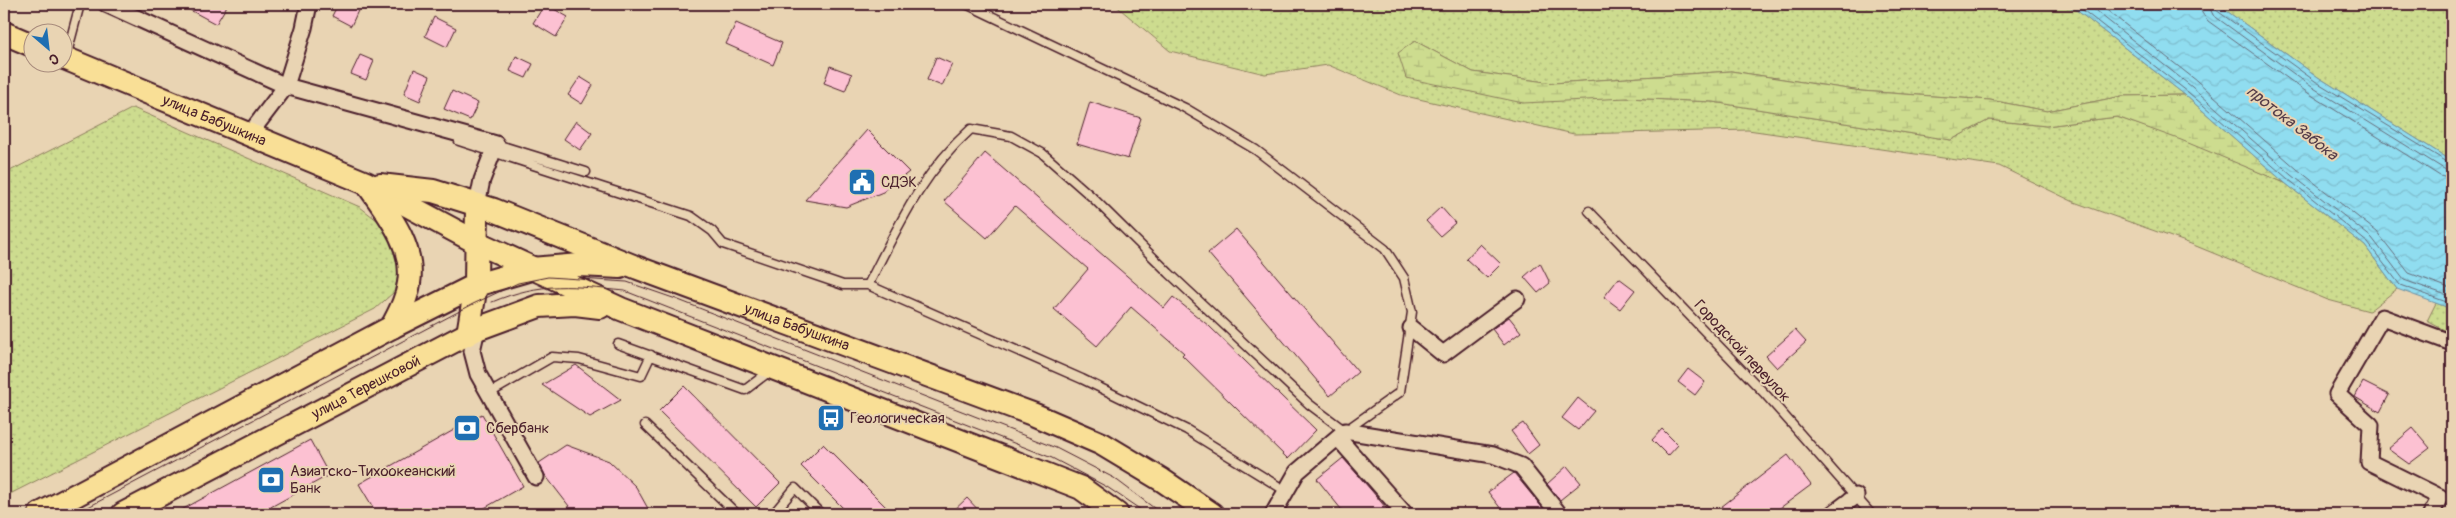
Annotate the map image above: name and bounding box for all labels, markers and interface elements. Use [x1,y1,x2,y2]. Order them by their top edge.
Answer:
north arrow [22,22,72,72]
text: С [46,50,62,69]
water label: протока Забока [2242,81,2343,166]
street label: улица Бабушкина [159,90,269,150]
public building icon: СДЭК [847,167,877,197]
place label: СДЭК [881,173,917,192]
street label: Городской переулок [1690,296,1794,406]
street label: улица Бабушкина [741,298,852,355]
street label: улица Терешковой [307,351,423,424]
bus stop icon: Геологическая [816,403,846,433]
place label: Геологическая [850,409,945,428]
bank icon: Сбербанк [452,413,482,443]
place label: Сбербанк [486,419,549,438]
place label: Азиатско-Тихоокеанский Банк [290,462,455,498]
bank icon: Азиатско-Тихоокеанский Банк [256,465,286,495]

